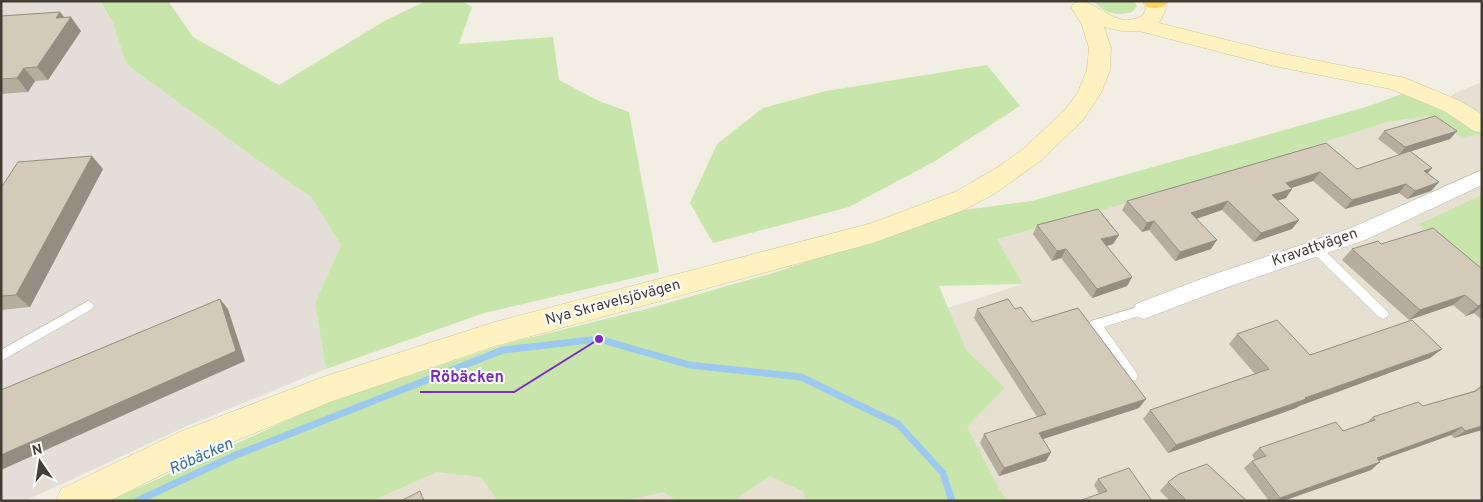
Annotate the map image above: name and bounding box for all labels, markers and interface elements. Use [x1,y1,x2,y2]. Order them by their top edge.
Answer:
street label: Kravattvägen [1270,224,1360,272]
street label: Nya Skravelsjövägen [543,276,683,330]
callout: Röbäcken [420,361,514,392]
text: Röbäcken [430,368,504,388]
water label: Röbäcken [166,434,236,480]
north arrow [15,437,65,487]
text: N [31,441,44,460]

